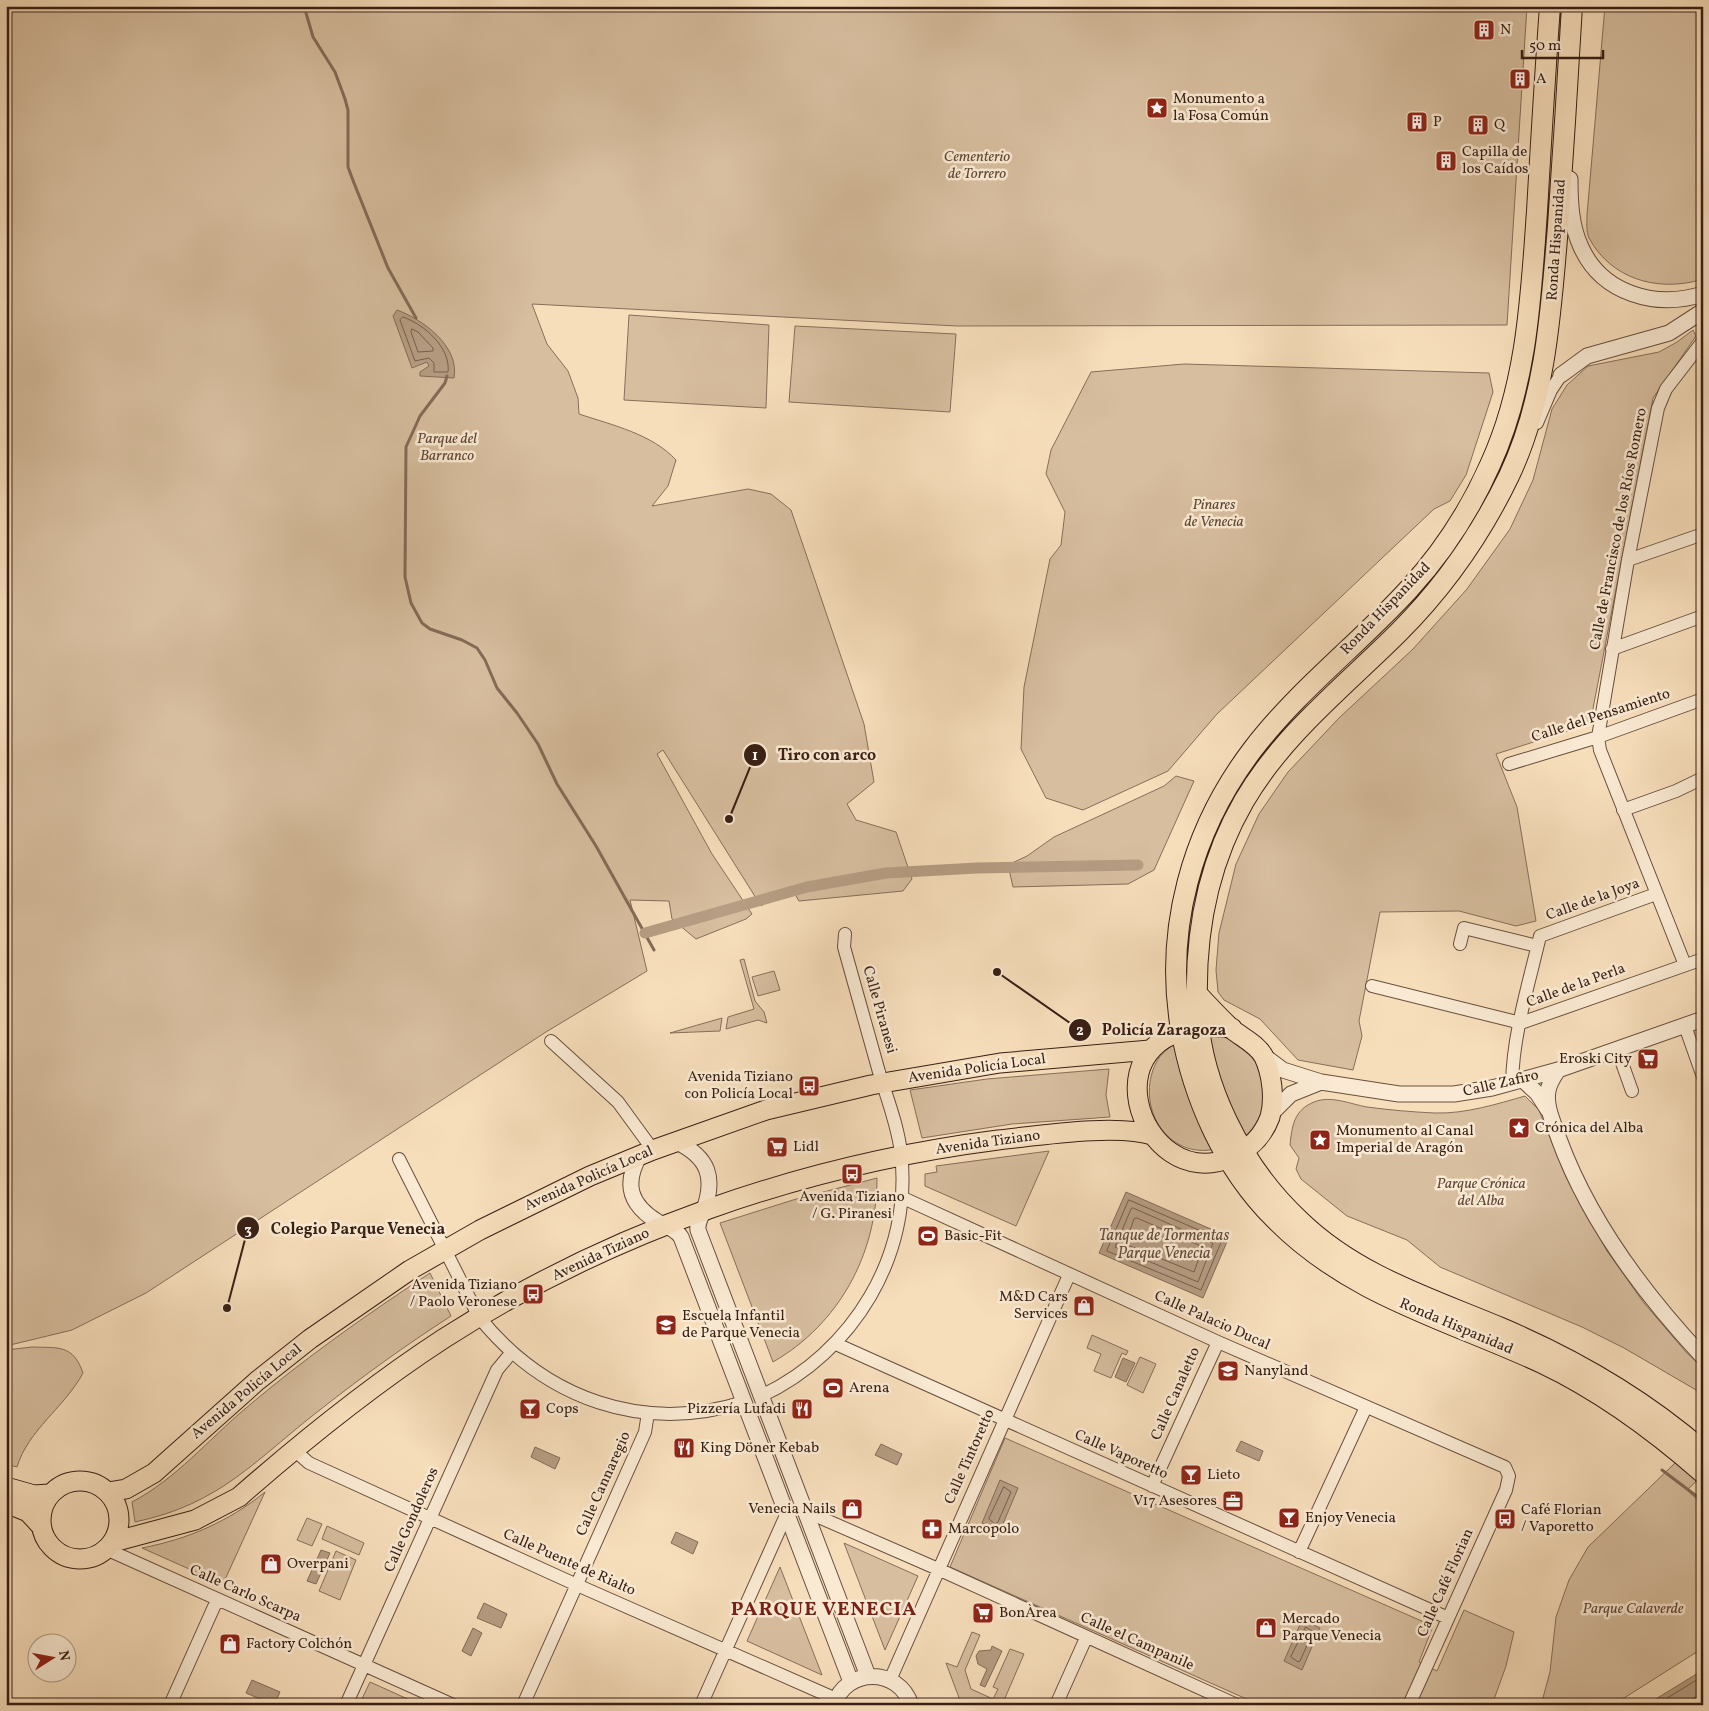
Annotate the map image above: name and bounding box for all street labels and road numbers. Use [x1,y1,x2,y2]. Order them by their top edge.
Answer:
street label: Ronda Hispanidad [1542,178,1572,302]
street label: Calle de Francisco de los Ríos Romero [1585,406,1653,652]
street label: Ronda Hispanidad [1336,558,1436,660]
street label: Calle del Pensamiento [1529,684,1673,748]
street label: Calle de la Joya [1543,873,1643,927]
street label: Calle de la Perla [1524,958,1628,1014]
street label: Calle Piranesi [856,964,902,1056]
street label: Avenida Policía Local [907,1049,1047,1089]
street label: Calle Zafiro [1461,1065,1541,1103]
street label: Avenida Tiziano [934,1125,1042,1161]
street label: Avenida Policía Local [521,1141,657,1217]
street label: Avenida Tiziano [549,1223,653,1287]
street label: Calle Palacio Ducal [1151,1286,1273,1356]
street label: Ronda Hispanidad [1396,1294,1516,1360]
street label: Avenida Policía Local [187,1339,307,1445]
street label: Calle Canaletto [1146,1344,1206,1444]
street label: Calle Tintoretto [940,1406,1000,1508]
street label: Calle Vaporetto [1071,1425,1171,1485]
street label: Calle Cannaregio [572,1428,636,1540]
street label: Calle Gondoleros [379,1464,445,1576]
street label: Calle Puente de Rialto [499,1524,639,1602]
street label: Calle Café Florian [1413,1525,1479,1641]
street label: Calle Carlo Scarpa [186,1560,304,1628]
street label: Calle el Campanile [1077,1607,1197,1677]

